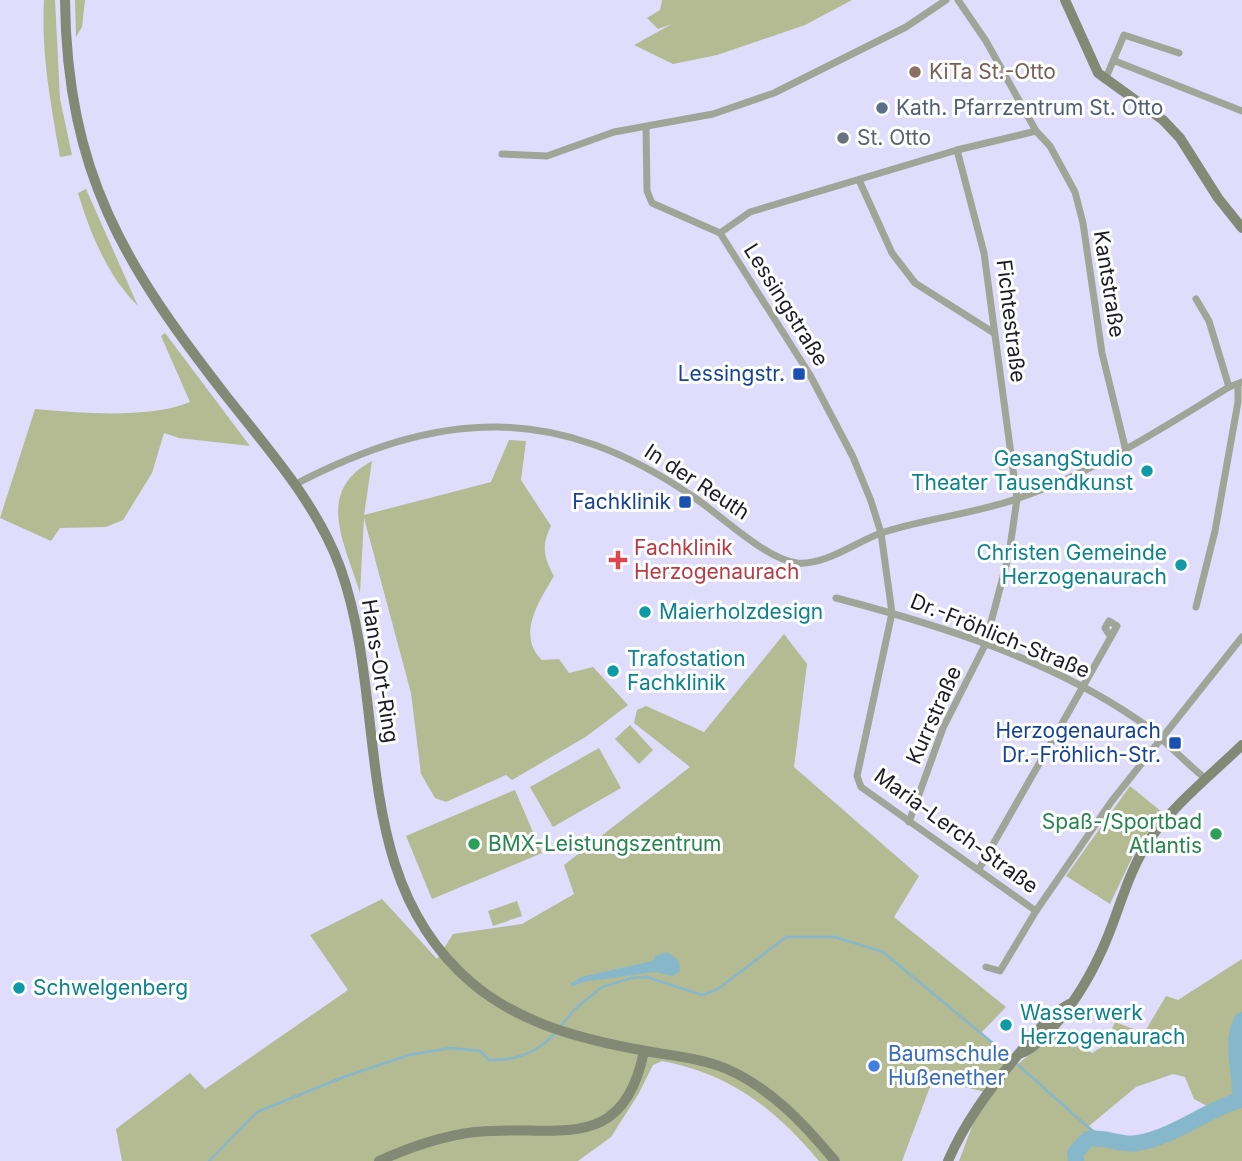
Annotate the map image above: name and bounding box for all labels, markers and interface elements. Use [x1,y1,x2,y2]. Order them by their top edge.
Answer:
place label: KiTa St.-Otto [929,59,1056,84]
marker: KiTa St.-Otto [907,64,923,80]
place label: Kath. Pfarrzentrum St. Otto [896,95,1163,120]
marker: Kath. Pfarrzentrum St. Otto [874,100,890,116]
place label: St. Otto [857,125,931,150]
marker: St. Otto [835,130,851,146]
street label: Kantstraße [1089,229,1130,339]
street label: Lessingstraße [739,239,834,371]
street label: Fichtestraße [992,258,1031,384]
place label: Lessingstr. [678,361,785,386]
marker: Lessingstr. [791,366,807,382]
street label: In der Reuth [640,438,754,525]
place label: GesangStudio Theater Tausendkunst [911,446,1133,495]
marker: GesangStudio Theater Tausendkunst [1139,463,1155,479]
place label: Fachklinik [572,489,671,514]
marker: Fachklinik [677,494,693,510]
place label: Fachklinik Herzogenaurach [634,535,800,584]
place label: Christen Gemeinde Herzogenaurach [976,540,1167,589]
marker: Fachklinik Herzogenaurach [608,550,628,570]
marker: Christen Gemeinde Herzogenaurach [1173,557,1189,573]
street label: Dr.-Fröhlich-Straße [907,588,1094,683]
street label: Hans-Ort-Ring [357,597,404,744]
place label: Maierholzdesign [659,599,823,624]
marker: Maierholzdesign [637,604,653,620]
place label: Trafostation Fachklinik [627,646,746,695]
street label: Kurrstraße [901,662,966,768]
marker: Trafostation Fachklinik [605,663,621,679]
place label: Herzogenaurach Dr.-Fröhlich-Str. [996,718,1161,767]
marker: Herzogenaurach Dr.-Fröhlich-Str. [1167,735,1183,751]
street label: Maria-Lerch-Straße [869,763,1043,898]
place label: Spaß-/Sportbad Atlantis [1042,809,1202,858]
marker: Spaß-/Sportbad Atlantis [1208,826,1224,842]
place label: BMX-Leistungszentrum [488,831,721,856]
marker: BMX-Leistungszentrum [466,836,482,852]
place label: Schwelgenberg [33,975,188,1000]
marker: Schwelgenberg [11,980,27,996]
place label: Wasserwerk Herzogenaurach [1020,1000,1186,1049]
marker: Wasserwerk Herzogenaurach [998,1017,1014,1033]
place label: Baumschule Hußenether [888,1041,1010,1090]
marker: Baumschule Hußenether [866,1058,882,1074]

